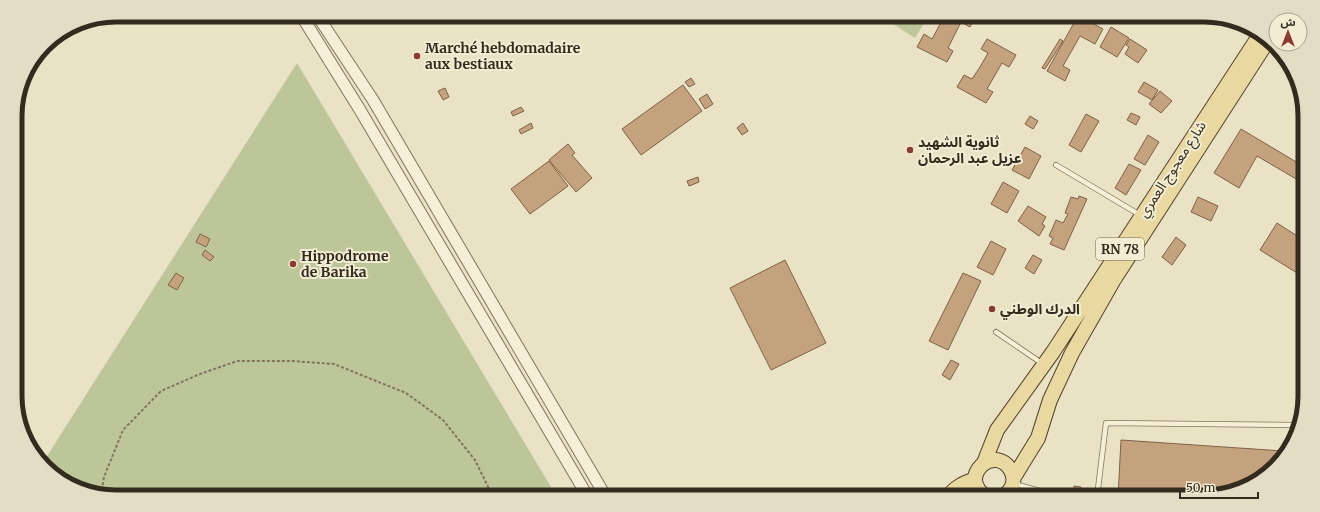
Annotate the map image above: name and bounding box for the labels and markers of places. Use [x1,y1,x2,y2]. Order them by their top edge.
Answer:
place label: Marché hebdomadaire aux bestiaux [425,39,581,73]
marker: Marché hebdomadaire aux bestiaux [412,51,422,61]
place label: ثانوية الشهيد عزيل عبد الرحمان [918,133,1022,167]
marker: ثانوية الشهيد عزيل عبد الرحمان [905,145,915,155]
place label: Hippodrome de Barika [301,247,389,281]
marker: Hippodrome de Barika [288,259,298,269]
place label: الدرك الوطني [1000,300,1080,320]
marker: الدرك الوطني [987,304,997,314]

